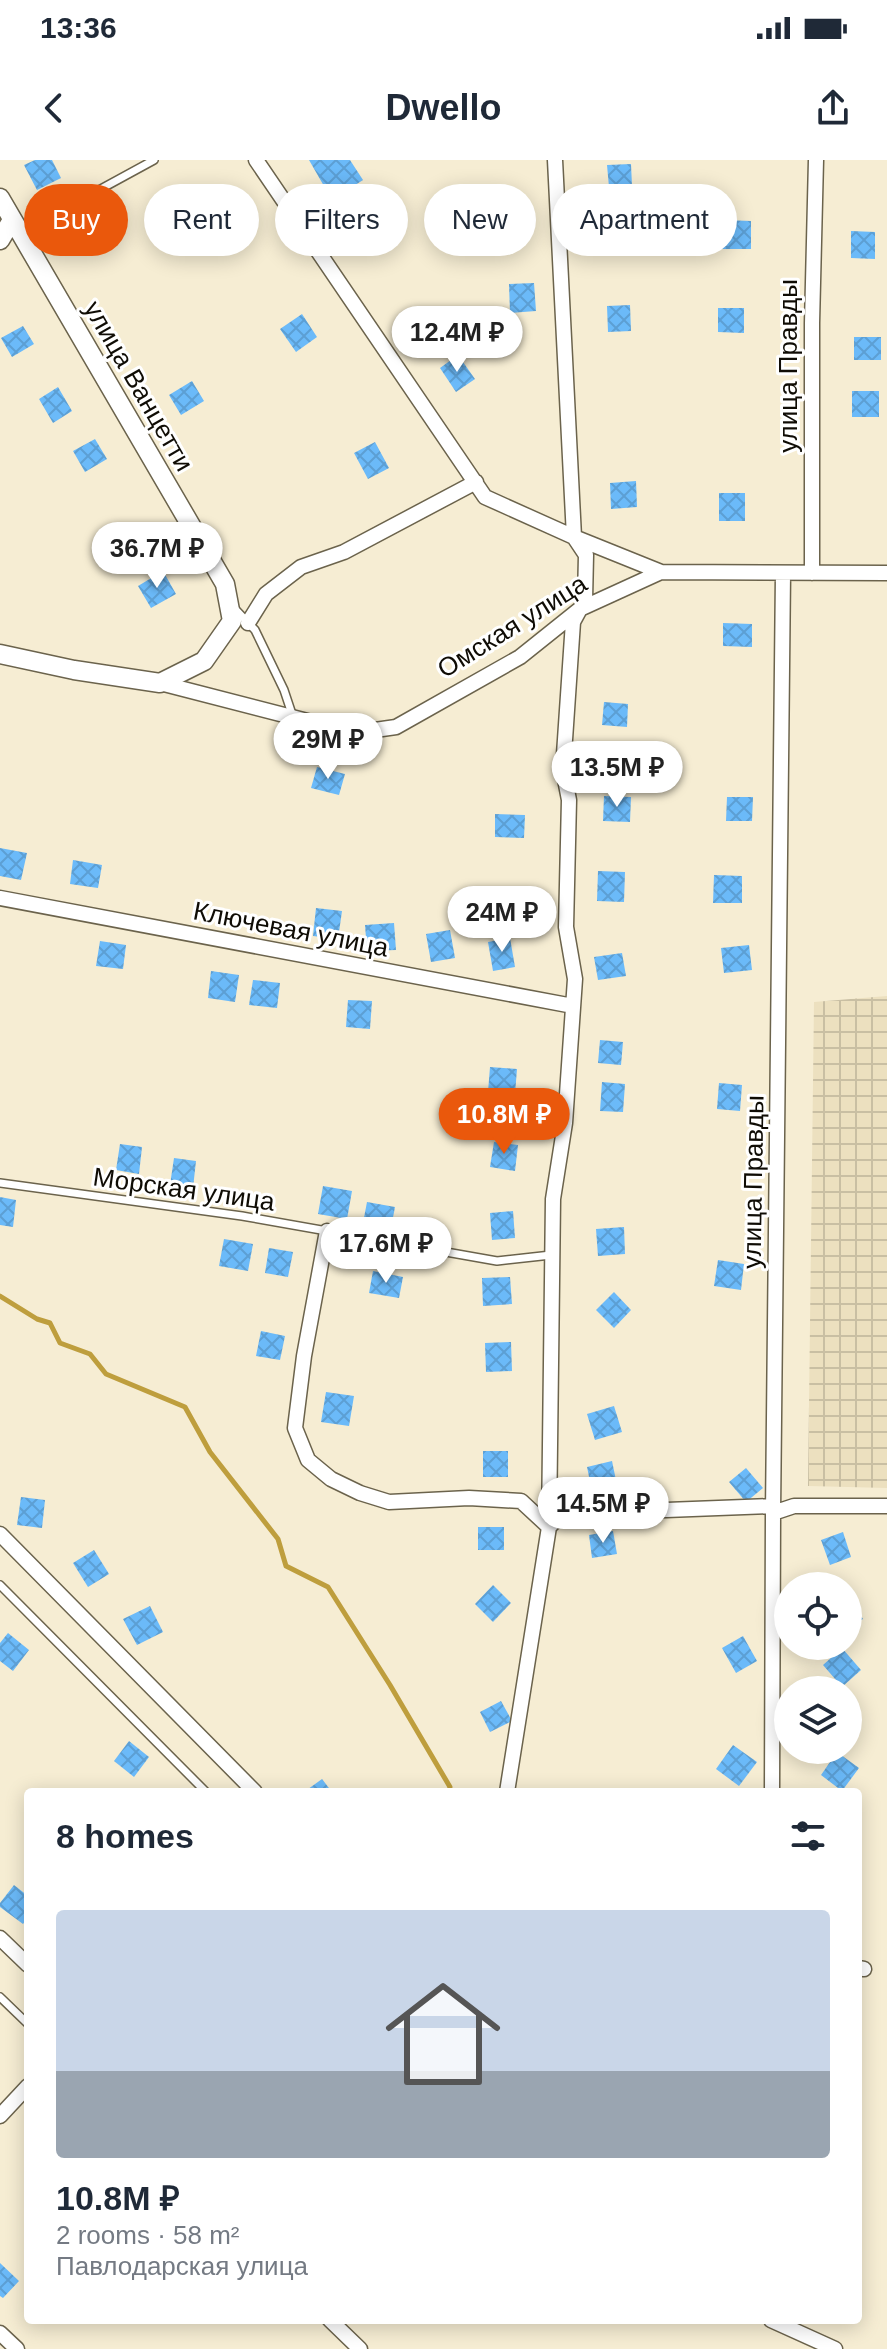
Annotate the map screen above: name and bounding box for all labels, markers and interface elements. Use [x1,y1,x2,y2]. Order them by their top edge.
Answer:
text: 13:36 [40,11,117,44]
icon: back [32,86,76,130]
icon: share [811,86,855,130]
text: Dwello [385,87,502,128]
chip: Buy [24,184,128,256]
chip: Rent [144,184,259,256]
chip: Filters [275,184,408,256]
chip: New [424,184,536,256]
chip: Apartment [552,184,737,256]
street label: улица Правды [773,279,803,453]
street label: улица Ванцетти [78,296,200,476]
pin: 12.4M ₽ [383,306,531,374]
text: 12.4M ₽ [410,317,504,347]
pin: 36.7M ₽ [83,522,231,590]
text: 36.7M ₽ [110,533,204,563]
street label: Омская улица [432,568,593,684]
pin: 29M ₽ [272,713,384,781]
text: 29M ₽ [292,724,364,754]
pin: 13.5M ₽ [543,741,691,809]
text: 13.5M ₽ [570,752,664,782]
pin: 24M ₽ [446,886,558,954]
street label: Ключевая улица [191,895,392,963]
text: 24M ₽ [466,897,538,927]
pin: 10.8M ₽ [430,1088,578,1156]
street label: улица Правды [736,1095,770,1269]
text: 10.8M ₽ [457,1099,551,1129]
street label: Морская улица [91,1161,277,1217]
pin: 17.6M ₽ [312,1217,460,1285]
text: 17.6M ₽ [339,1228,433,1258]
pin: 14.5M ₽ [529,1477,677,1545]
text: 14.5M ₽ [556,1488,650,1518]
map controls [774,1572,862,1764]
button: locate [774,1572,862,1660]
button: layers [774,1676,862,1764]
icon: filters [786,1814,830,1858]
text: 8 homes [56,1817,194,1855]
icon: home [371,1962,515,2106]
text: 10.8M ₽ [56,2179,180,2217]
text: 2 rooms · 58 m² [56,2220,240,2250]
text: Павлодарская улица [56,2251,308,2281]

